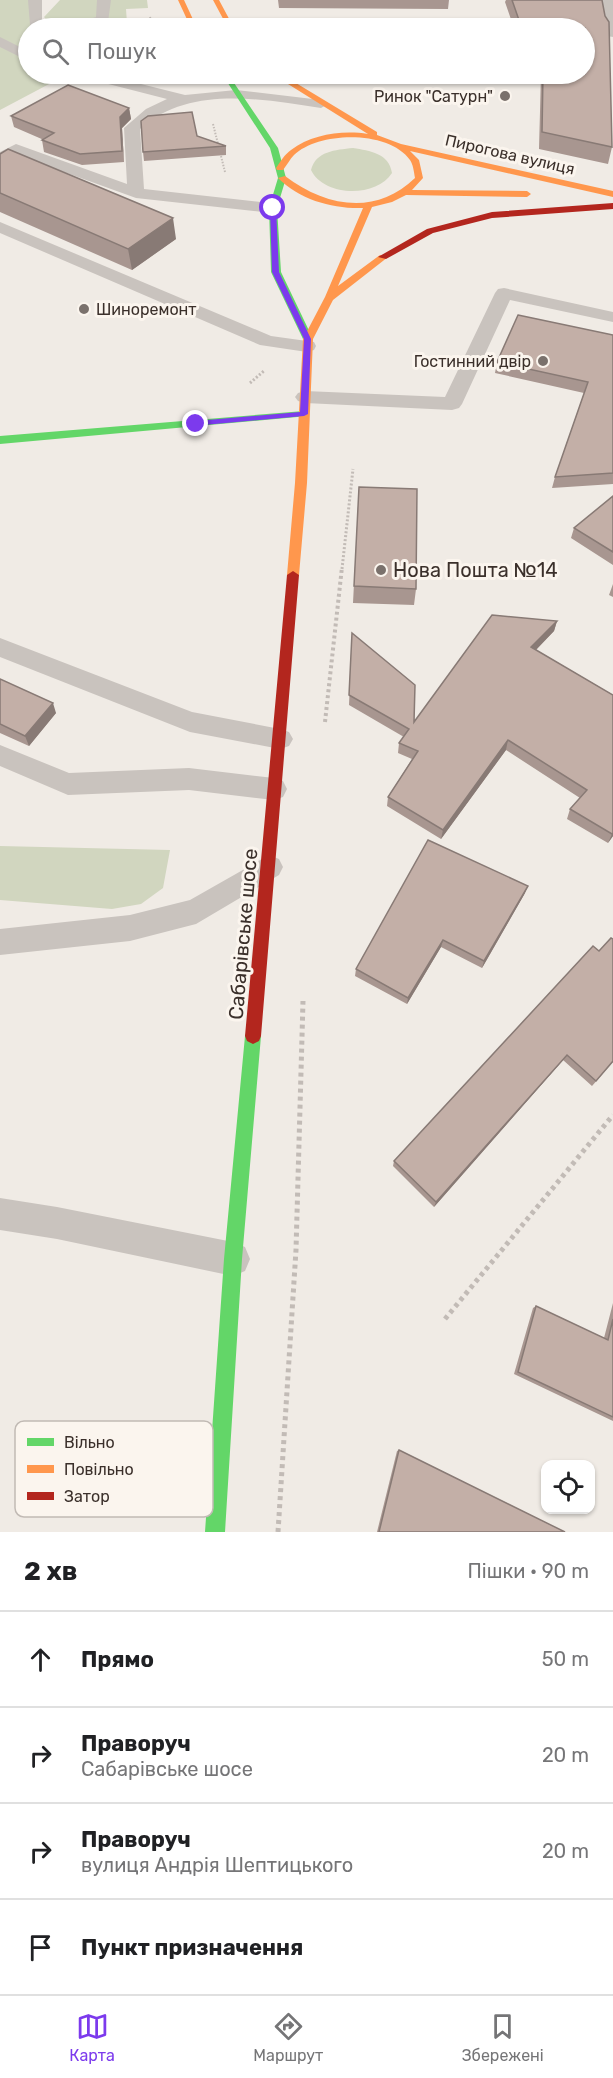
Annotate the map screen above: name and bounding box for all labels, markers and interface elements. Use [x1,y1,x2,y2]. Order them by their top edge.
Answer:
search box [18,18,595,84]
icon: search [39,35,72,68]
text: Пошук [87,38,157,65]
place label: Ринок "Сатурн" [374,87,493,106]
marker: Ринок "Сатурн" [498,89,512,103]
street label: Пирогова вулиця [443,130,577,179]
route start [259,194,285,220]
place label: Шиноремонт [96,300,197,319]
marker: Шиноремонт [77,302,91,316]
place label: Гостинний двір [414,352,531,371]
marker: Гостинний двір [536,354,550,368]
route end [182,410,208,436]
place label: Нова Пошта №14 [393,558,558,582]
marker: Нова Пошта №14 [374,563,388,577]
street label: Сабарівське шосе [224,847,262,1021]
legend [15,1421,213,1517]
text: Вільно [64,1433,115,1452]
text: Повільно [64,1460,134,1479]
map controls [541,1460,595,1514]
button: locate [541,1460,595,1514]
text: Затор [64,1487,110,1506]
text: 2 хв [24,1556,77,1587]
text: Пішки · 90 m [468,1559,589,1583]
icon: ahead [24,1643,57,1676]
text: Прямо [81,1646,154,1673]
text: 50 m [542,1647,589,1671]
text: Праворуч [81,1730,191,1757]
icon: right [24,1739,57,1772]
text: 20 m [542,1743,589,1767]
text: Сабарівське шосе [81,1757,253,1781]
text: Праворуч [81,1826,191,1853]
icon: right [24,1835,57,1868]
text: 20 m [542,1839,589,1863]
text: вулиця Андрія Шептицького [81,1853,353,1877]
icon: arrive [24,1931,57,1964]
text: Пункт призначення [81,1934,303,1961]
tab: Карта [69,2010,115,2065]
tab: Маршрут [253,2010,323,2065]
tab: Збережені [462,2010,544,2065]

